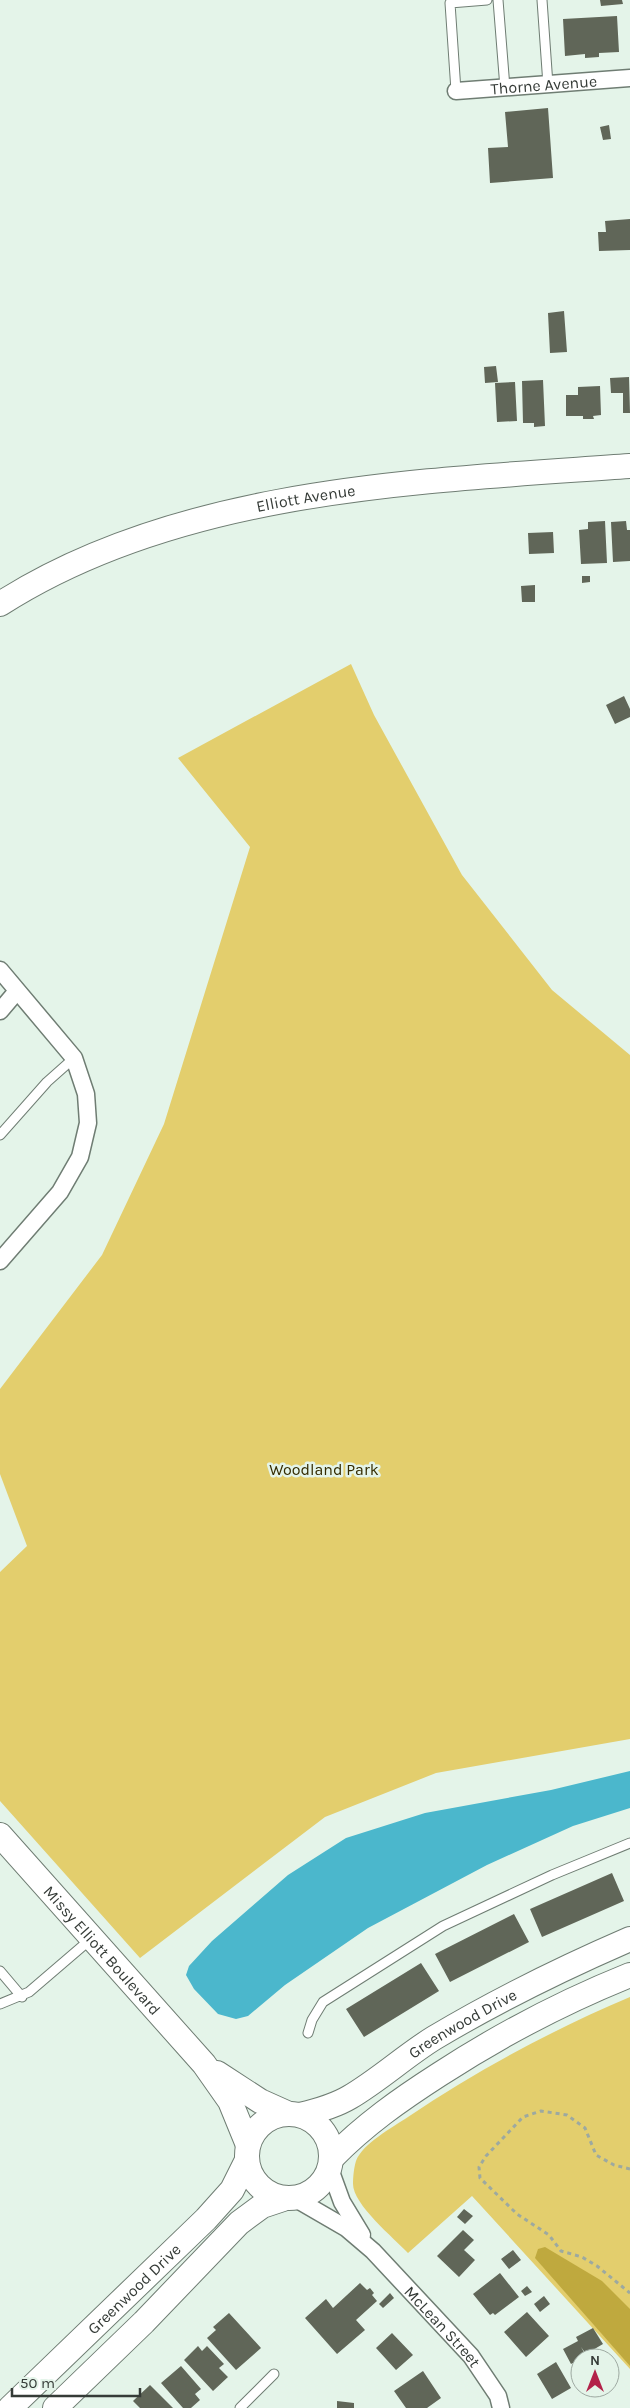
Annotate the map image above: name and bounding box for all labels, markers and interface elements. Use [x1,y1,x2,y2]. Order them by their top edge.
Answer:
street label: Thorne Avenue [490,71,598,98]
street label: Elliott Avenue [255,480,356,515]
park label: Woodland Park [269,1460,379,1479]
street label: Missy Elliott Boulevard [40,1881,165,2019]
street label: Greenwood Drive [404,1985,520,2062]
street label: Greenwood Drive [83,2239,184,2338]
street label: McLean Street [401,2282,485,2370]
north arrow [570,2348,620,2398]
text: N [590,2352,600,2369]
scale bar [12,2366,140,2398]
text: 50 m [20,2374,55,2392]

